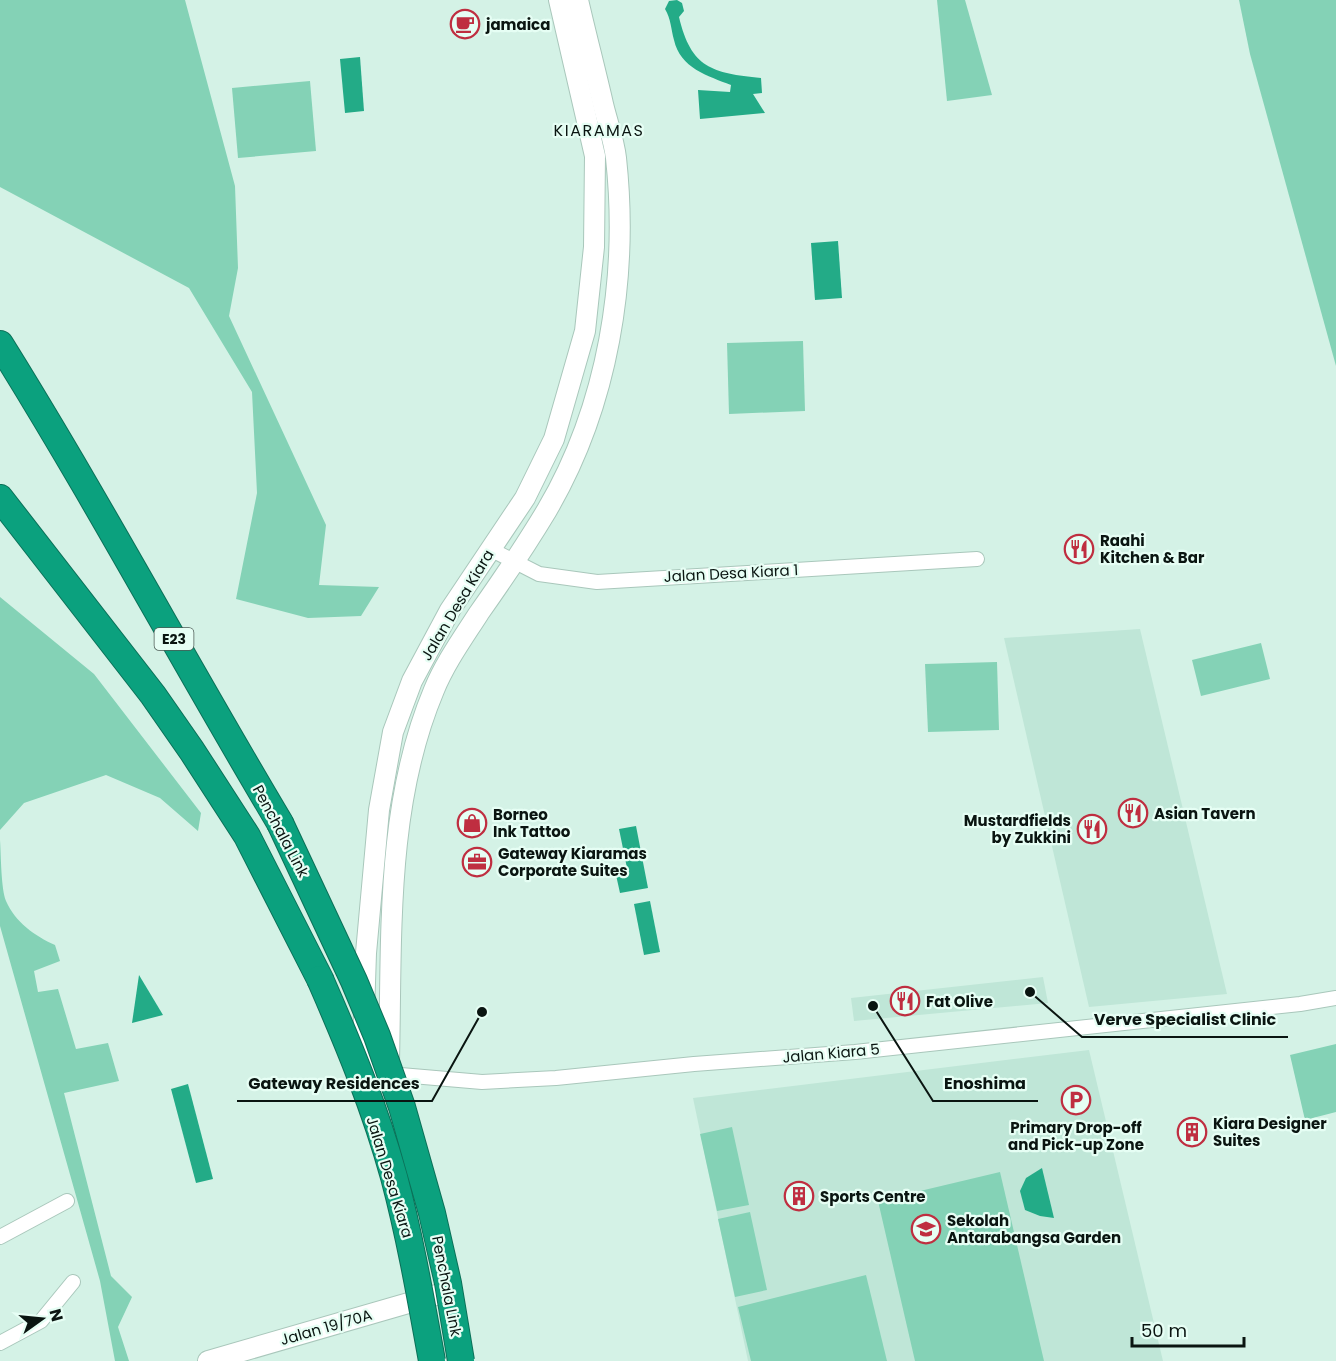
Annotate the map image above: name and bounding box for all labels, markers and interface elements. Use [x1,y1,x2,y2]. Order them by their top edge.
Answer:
cafe icon: jamaica [449,8,481,40]
place label: jamaica [485,14,550,35]
district label: KIARAMAS [554,119,644,142]
place label: Raahi Kitchen & Bar [1100,530,1205,568]
restaurant icon: Raahi Kitchen & Bar [1063,533,1095,565]
street label: Jalan Desa Kiara [416,546,498,664]
street label: Jalan Desa Kiara 1 [663,559,799,587]
road number: E23 [154,628,194,650]
street label: Penchala Link [248,781,314,881]
restaurant icon: Asian Tavern [1117,797,1149,829]
place label: Asian Tavern [1154,803,1256,824]
place label: Borneo Ink Tattoo [493,804,571,842]
shop icon: Borneo Ink Tattoo [456,807,488,839]
place label: Mustardfields by Zukkini [964,810,1071,848]
restaurant icon: Mustardfields by Zukkini [1076,813,1108,845]
place label: Gateway Kiaramas Corporate Suites [498,843,647,881]
office icon: Gateway Kiaramas Corporate Suites [461,846,493,878]
restaurant icon: Fat Olive [889,985,921,1017]
place label: Fat Olive [926,991,993,1012]
callout: Verve Specialist Clinic [1082,1003,1288,1037]
text: Verve Specialist Clinic [1094,1008,1277,1031]
street label: Jalan Kiara 5 [782,1038,880,1068]
callout: Gateway Residences [237,1067,432,1101]
callout: Enoshima [933,1067,1038,1101]
text: Gateway Residences [248,1072,420,1095]
text: Enoshima [944,1072,1026,1095]
parking icon: Primary Drop-off and Pick-up Zone [1060,1084,1092,1116]
place label: Kiara Designer Suites [1213,1113,1327,1151]
street label: Jalan Desa Kiara [362,1114,418,1240]
building icon: Kiara Designer Suites [1176,1116,1208,1148]
place label: Primary Drop-off and Pick-up Zone [1008,1117,1144,1155]
building icon: Sports Centre [783,1180,815,1212]
place label: Sports Centre [820,1186,926,1207]
place label: Sekolah Antarabangsa Garden [947,1210,1121,1248]
school or university icon: Sekolah Antarabangsa Garden [910,1213,942,1245]
street label: Penchala Link [427,1234,467,1338]
north arrow [12,1289,72,1349]
street label: Jalan 19/70A [278,1304,374,1350]
text: N [43,1306,69,1324]
scale bar [1132,1310,1244,1348]
text: 50 m [1141,1318,1187,1343]

